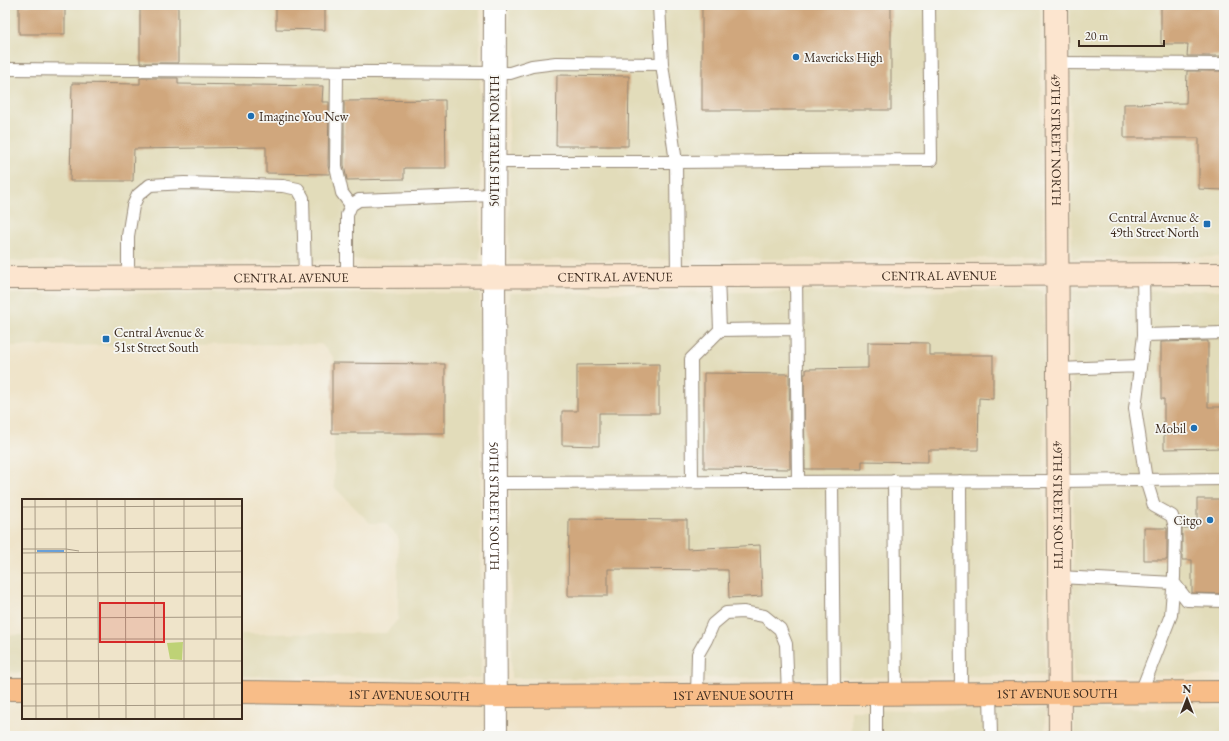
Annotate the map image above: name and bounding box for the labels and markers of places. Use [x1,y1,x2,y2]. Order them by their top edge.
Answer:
place label: Mavericks High [804,49,883,66]
marker: Mavericks High [791,52,801,62]
place label: Imagine You New [259,108,349,125]
marker: Imagine You New [246,111,256,121]
place label: Central Avenue & 49th Street North [1109,209,1199,241]
marker: Central Avenue & 49th Street North [1202,219,1212,229]
place label: Central Avenue & 51st Street South [114,324,204,356]
marker: Central Avenue & 51st Street South [101,334,111,344]
place label: Mobil [1155,420,1186,437]
marker: Mobil [1189,423,1199,433]
place label: Citgo [1173,512,1202,529]
marker: Citgo [1205,515,1215,525]

